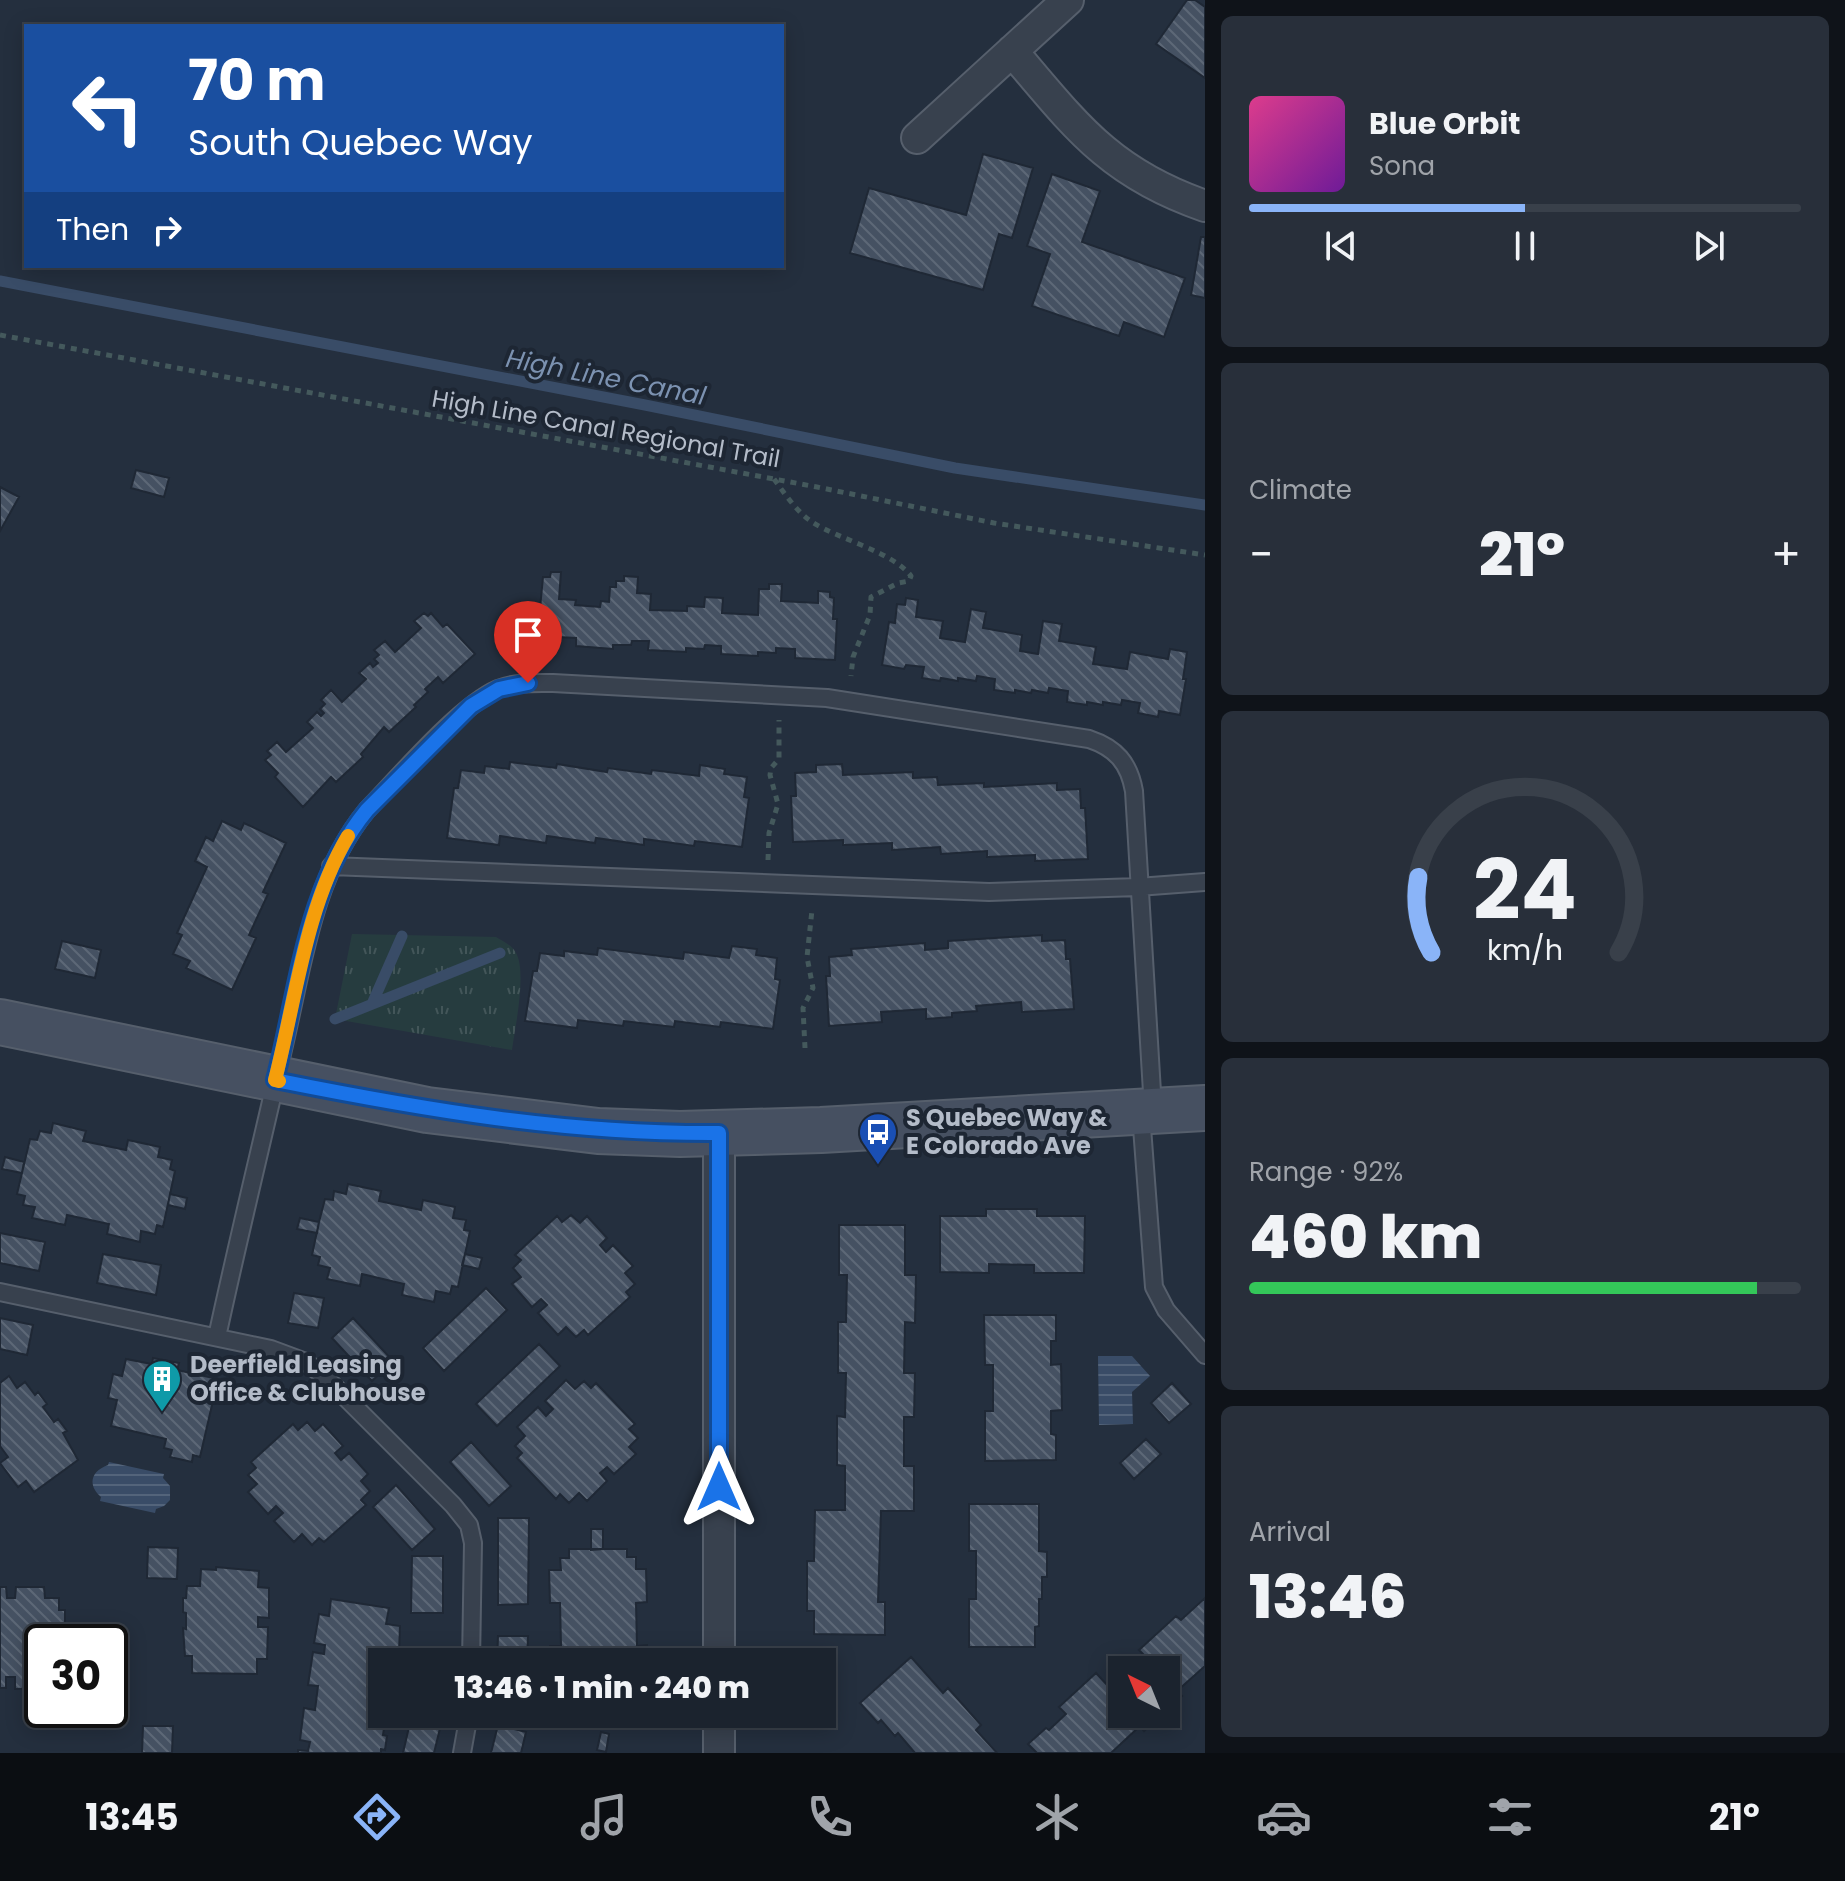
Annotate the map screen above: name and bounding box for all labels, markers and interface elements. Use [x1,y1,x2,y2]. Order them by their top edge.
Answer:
text: 70 m [188,41,326,120]
icon: left [56,56,160,160]
text: Blue Orbit [1369,102,1521,145]
text: South Quebec Way [188,117,533,168]
text: Sona [1369,148,1435,184]
text: Then [56,208,129,251]
icon: right [145,208,189,252]
icon: previous [1319,224,1363,268]
icon: pause [1503,224,1547,268]
icon: next [1687,224,1731,268]
water label: High Line Canal [503,340,710,414]
street label: High Line Canal Regional Trail [429,382,783,475]
text: Climate [1249,472,1352,508]
text: 21° [1479,513,1565,597]
text: − [1249,524,1273,585]
text: + [1771,524,1801,585]
pin [494,601,562,683]
icon: arrive [506,613,550,657]
text: 24 [1473,831,1577,947]
text: km/h [1487,930,1563,970]
place label: S Quebec Way & E Colorado Ave [906,1101,1108,1162]
bus stop icon: S Quebec Way & E Colorado Ave [857,1111,899,1166]
text: Range · 92% [1249,1154,1403,1190]
text: 460 km [1249,1195,1482,1279]
place label: Deerfield Leasing Office & Clubhouse [190,1348,426,1409]
building icon: Deerfield Leasing Office & Clubhouse [141,1358,183,1413]
position arrow [677,1445,761,1529]
text: Arrival [1249,1514,1331,1550]
text: 13:46 [1249,1555,1407,1639]
speed limit sign: 30 [24,1624,128,1728]
north arrow [1108,1656,1180,1728]
map controls [1108,1656,1180,1728]
text: 13:46 · 1 min · 240 m [454,1666,750,1709]
icon: directions [349,1789,405,1845]
icon: music [576,1789,632,1845]
icon: phone [802,1789,858,1845]
icon: climate [1029,1789,1085,1845]
icon: car [1256,1789,1312,1845]
icon: filters [1482,1789,1538,1845]
text: 13:45 [85,1792,179,1843]
text: 21° [1709,1792,1760,1843]

